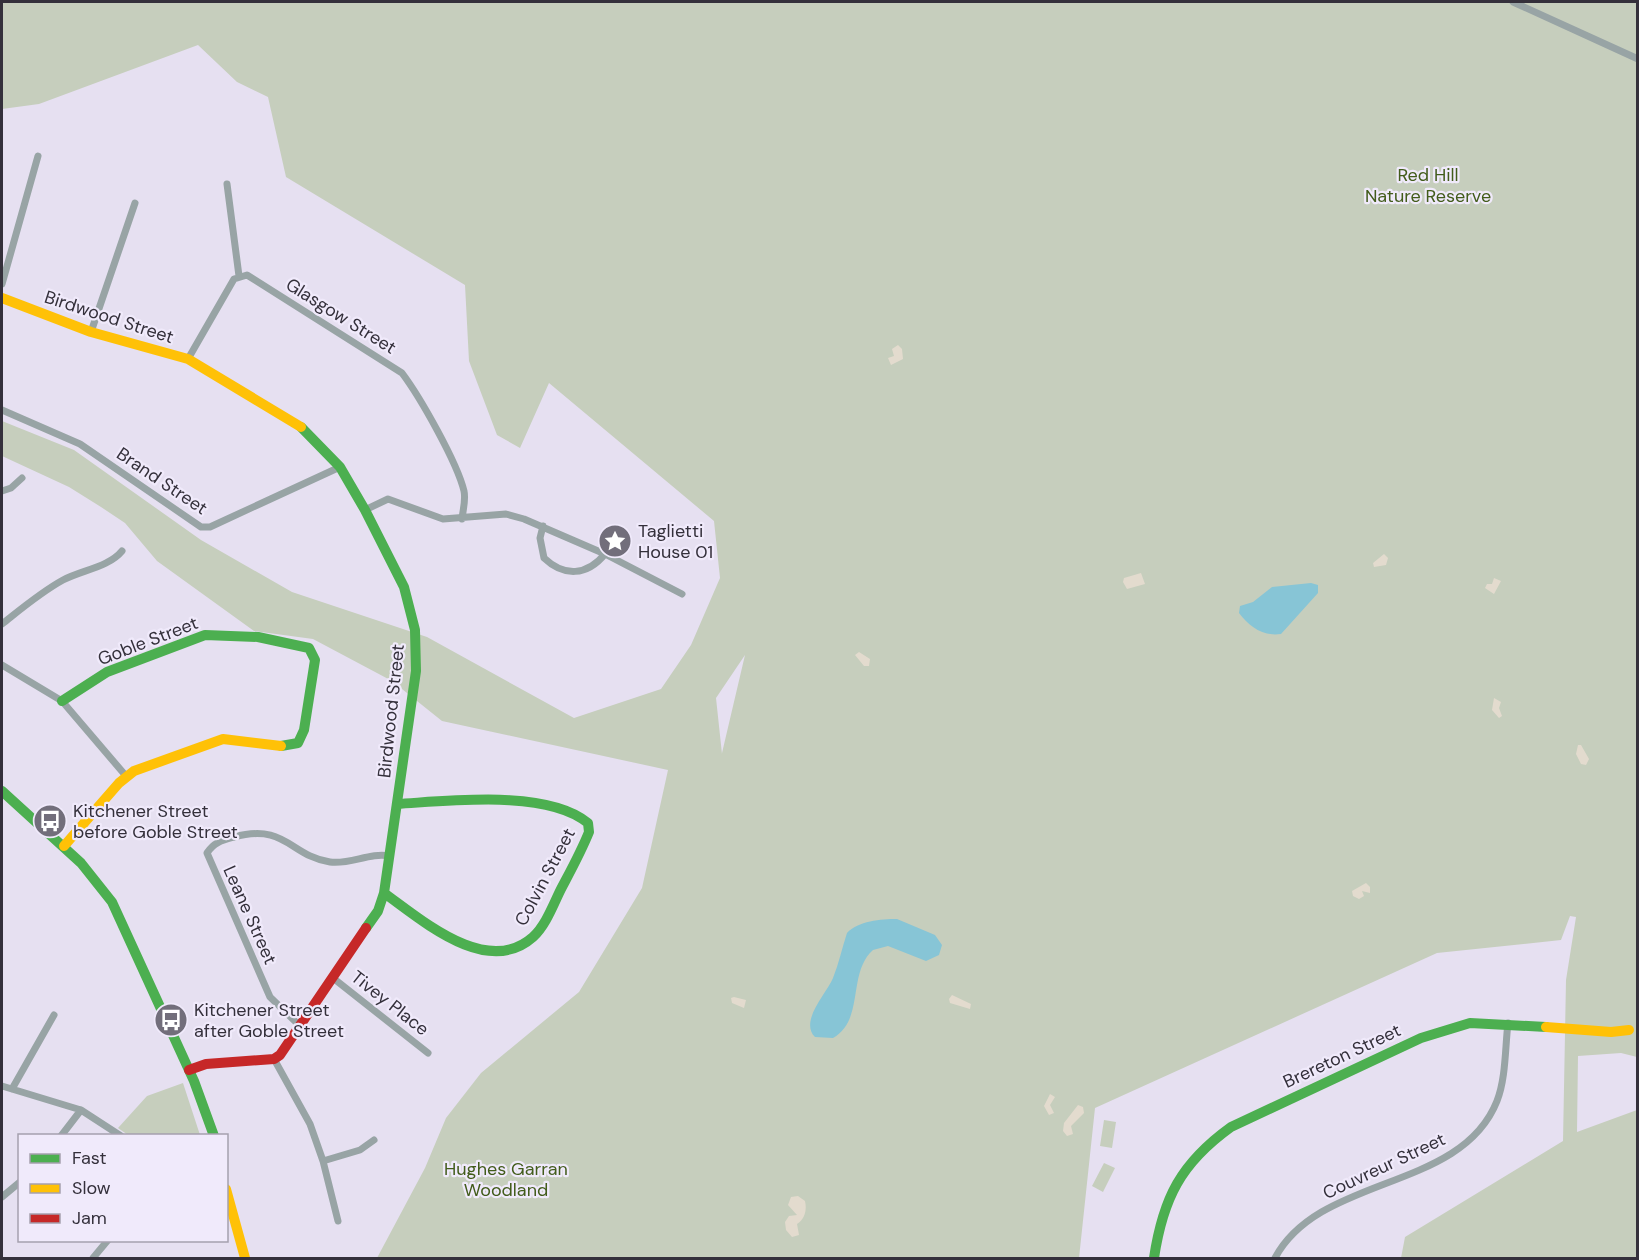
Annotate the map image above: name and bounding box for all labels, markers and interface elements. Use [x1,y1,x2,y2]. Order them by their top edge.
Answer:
park label: Red Hill Nature Reserve [1365,163,1491,208]
street label: Glasgow Street [281,272,401,360]
street label: Birdwood Street [41,285,177,349]
street label: Brand Street [112,442,212,520]
place label: Taglietti House 01 [638,519,713,564]
place icon: Taglietti House 01 [597,523,633,559]
street label: Goble Street [94,611,202,671]
street label: Birdwood Street [372,643,410,779]
place label: Kitchener Street before Goble Street [73,799,238,844]
bus stop icon: Kitchener Street before Goble Street [32,803,68,839]
street label: Colvin Street [509,824,581,930]
street label: Leane Street [218,862,282,968]
street label: Tivey Place [346,965,434,1041]
place label: Kitchener Street after Goble Street [194,998,344,1043]
bus stop icon: Kitchener Street after Goble Street [153,1002,189,1038]
street label: Brereton Street [1279,1018,1405,1094]
street label: Couvreur Street [1319,1127,1449,1205]
legend [18,1134,228,1242]
text: Fast [72,1146,107,1170]
park label: Hughes Garran Woodland [444,1157,568,1202]
text: Slow [72,1176,111,1200]
text: Jam [72,1206,107,1230]

